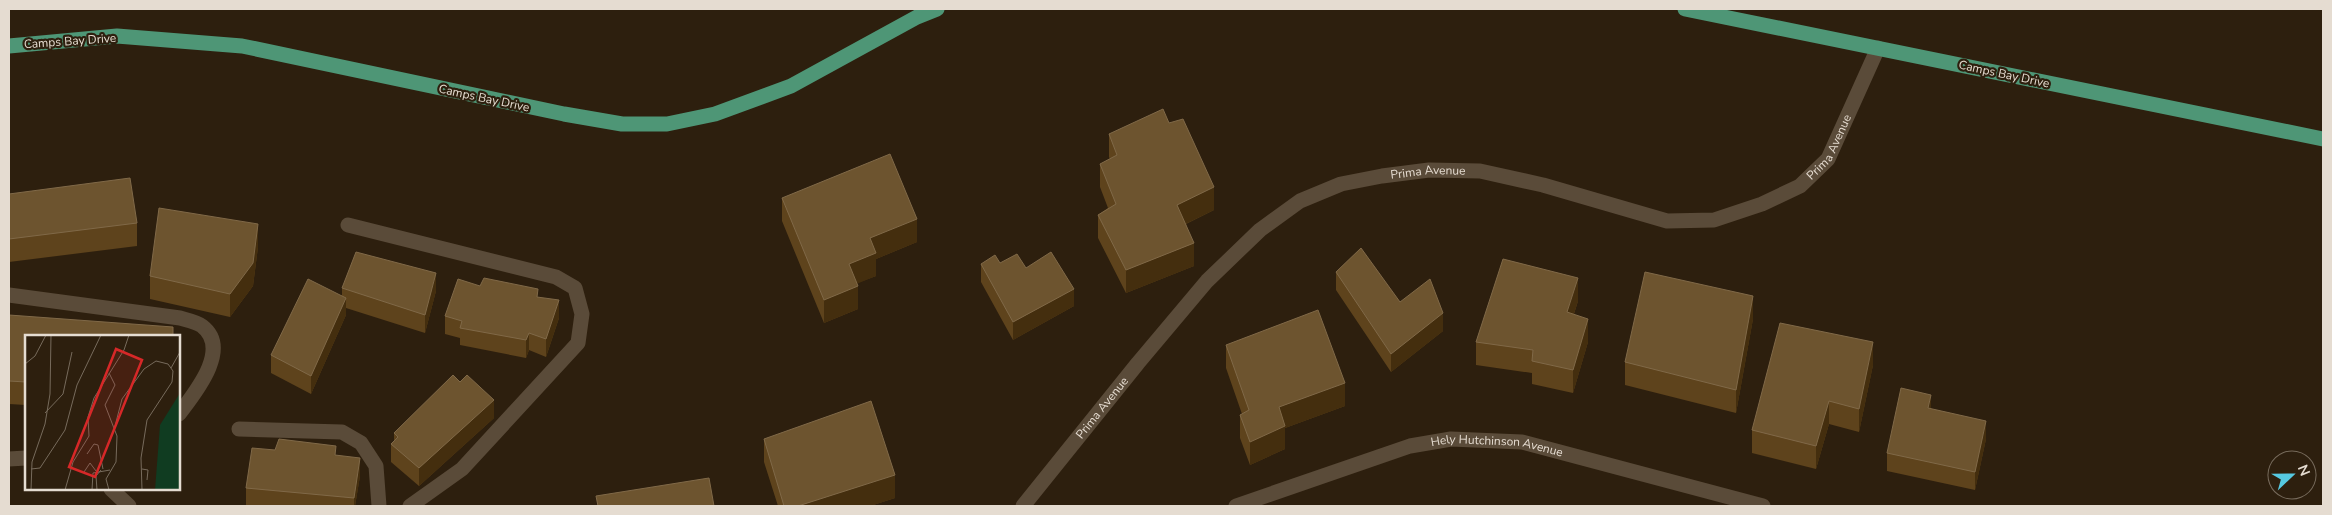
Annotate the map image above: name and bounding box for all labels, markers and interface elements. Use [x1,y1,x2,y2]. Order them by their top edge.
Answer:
street label: Camps Bay Drive [23,30,117,52]
street label: Camps Bay Drive [1957,57,2051,91]
street label: Camps Bay Drive [437,81,531,115]
street label: Prima Avenue [1803,112,1855,183]
street label: Prima Avenue [1390,161,1466,183]
inset map [25,335,180,490]
street label: Prima Avenue [1072,373,1132,442]
street label: Hely Hutchinson Avenue [1430,431,1565,461]
north arrow [2267,450,2317,500]
text: N [2293,462,2314,479]

